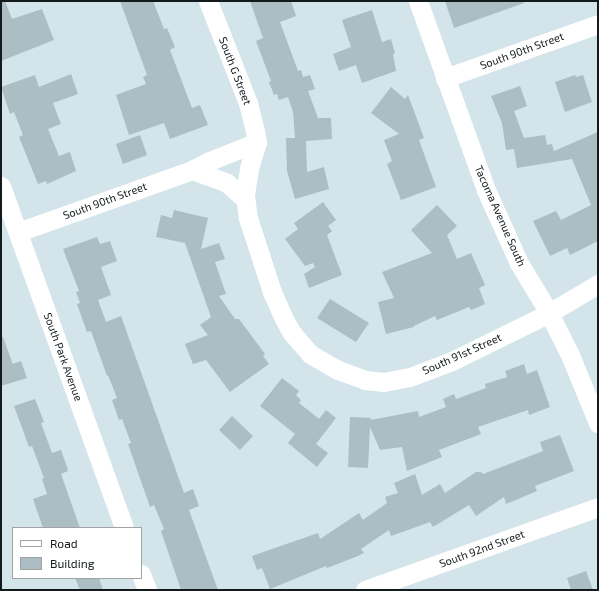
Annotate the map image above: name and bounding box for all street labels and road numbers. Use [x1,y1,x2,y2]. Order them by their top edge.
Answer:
street label: South 90th Street [478,30,566,72]
street label: South G Street [216,35,254,107]
street label: Tacoma Avenue South [472,163,528,269]
street label: South 90th Street [61,180,149,222]
street label: South Park Avenue [41,311,85,403]
street label: South 91st Street [420,331,504,377]
street label: South 92nd Street [437,527,527,571]

